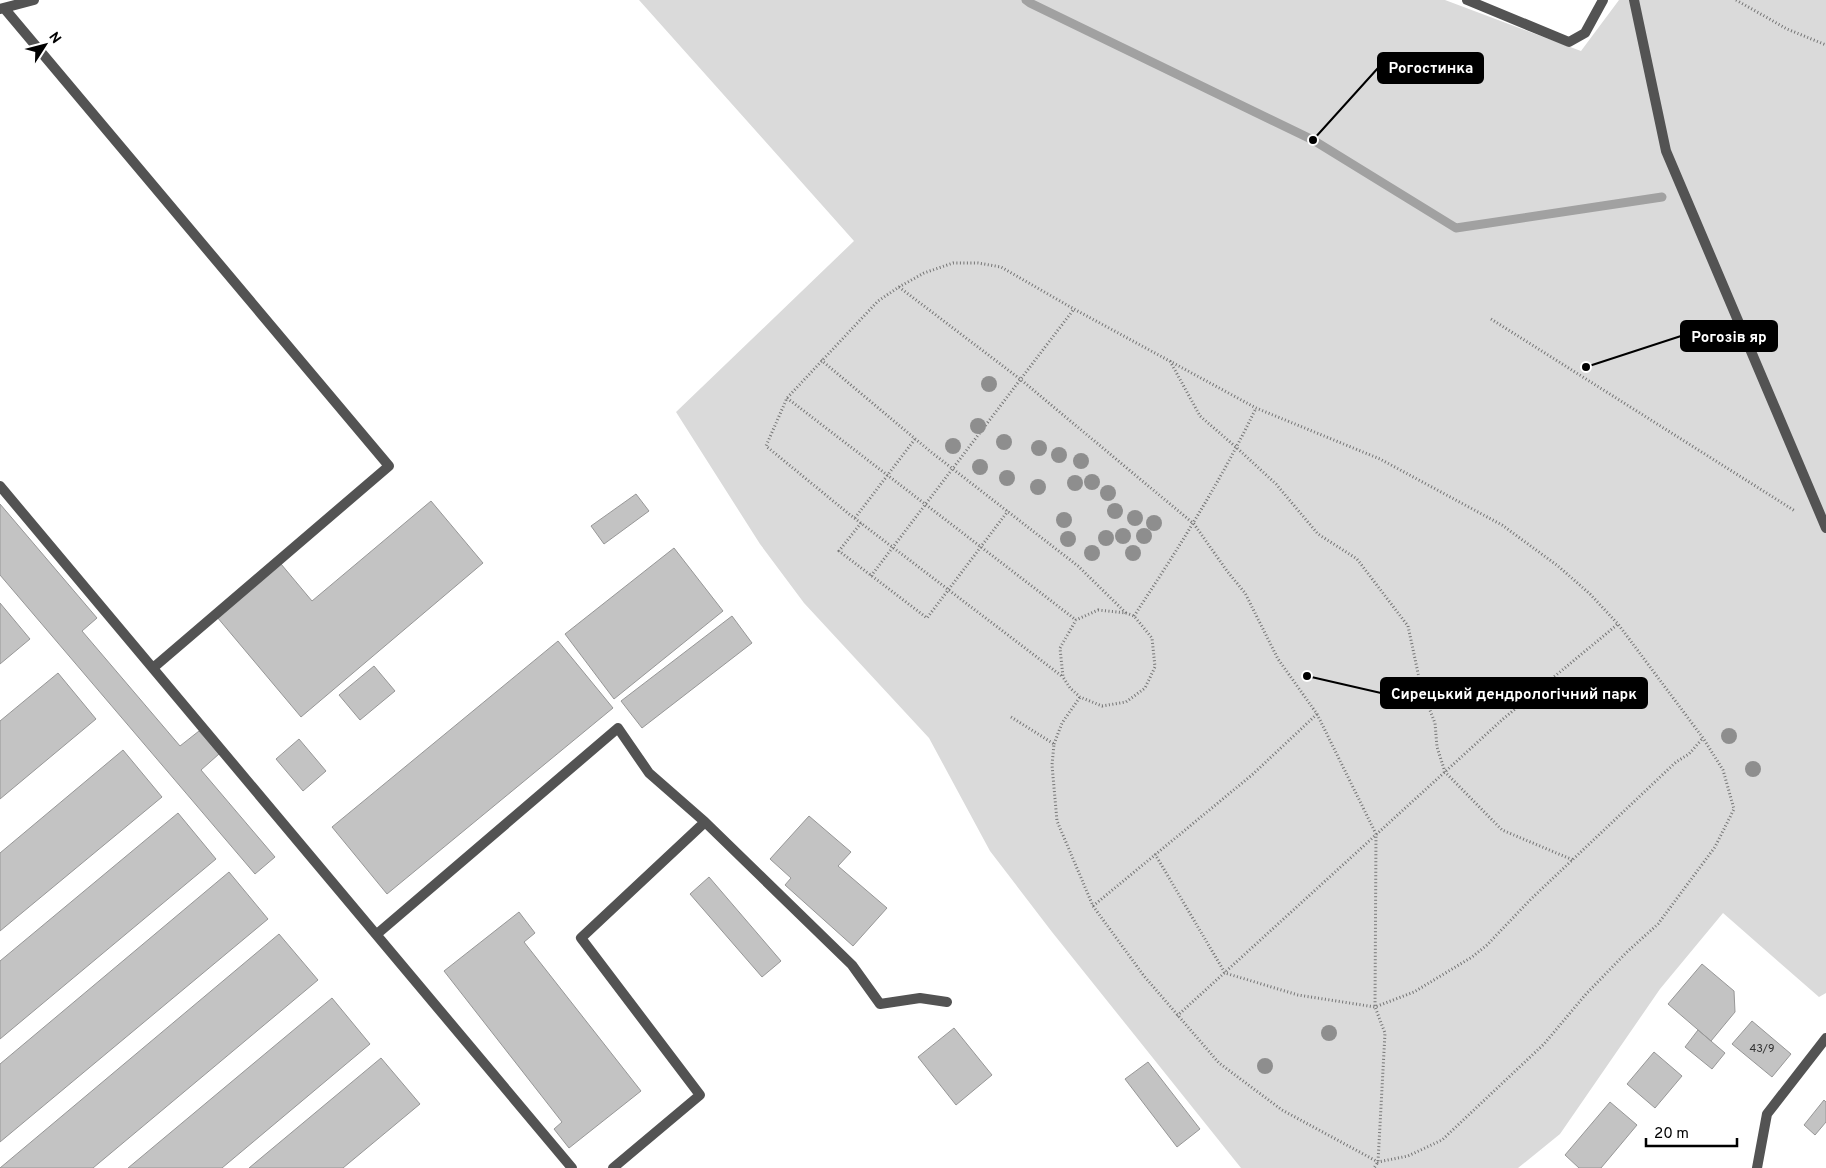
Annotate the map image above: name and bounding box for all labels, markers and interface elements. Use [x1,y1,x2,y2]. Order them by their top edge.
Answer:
north arrow [20,20,70,70]
text: N [44,29,64,47]
callout: Рогостинка [1378,53,1483,83]
text: Рогостинка [1389,60,1473,79]
callout: Рогозів яр [1681,321,1777,351]
text: Рогозів яр [1691,329,1767,348]
callout: Сирецький дендрологічний парк [1381,678,1647,708]
text: Сирецький дендрологічний парк [1391,686,1637,705]
house number: 43/9 [1749,1042,1775,1056]
scale bar [1646,1116,1737,1148]
text: 20 m [1654,1125,1689,1144]

